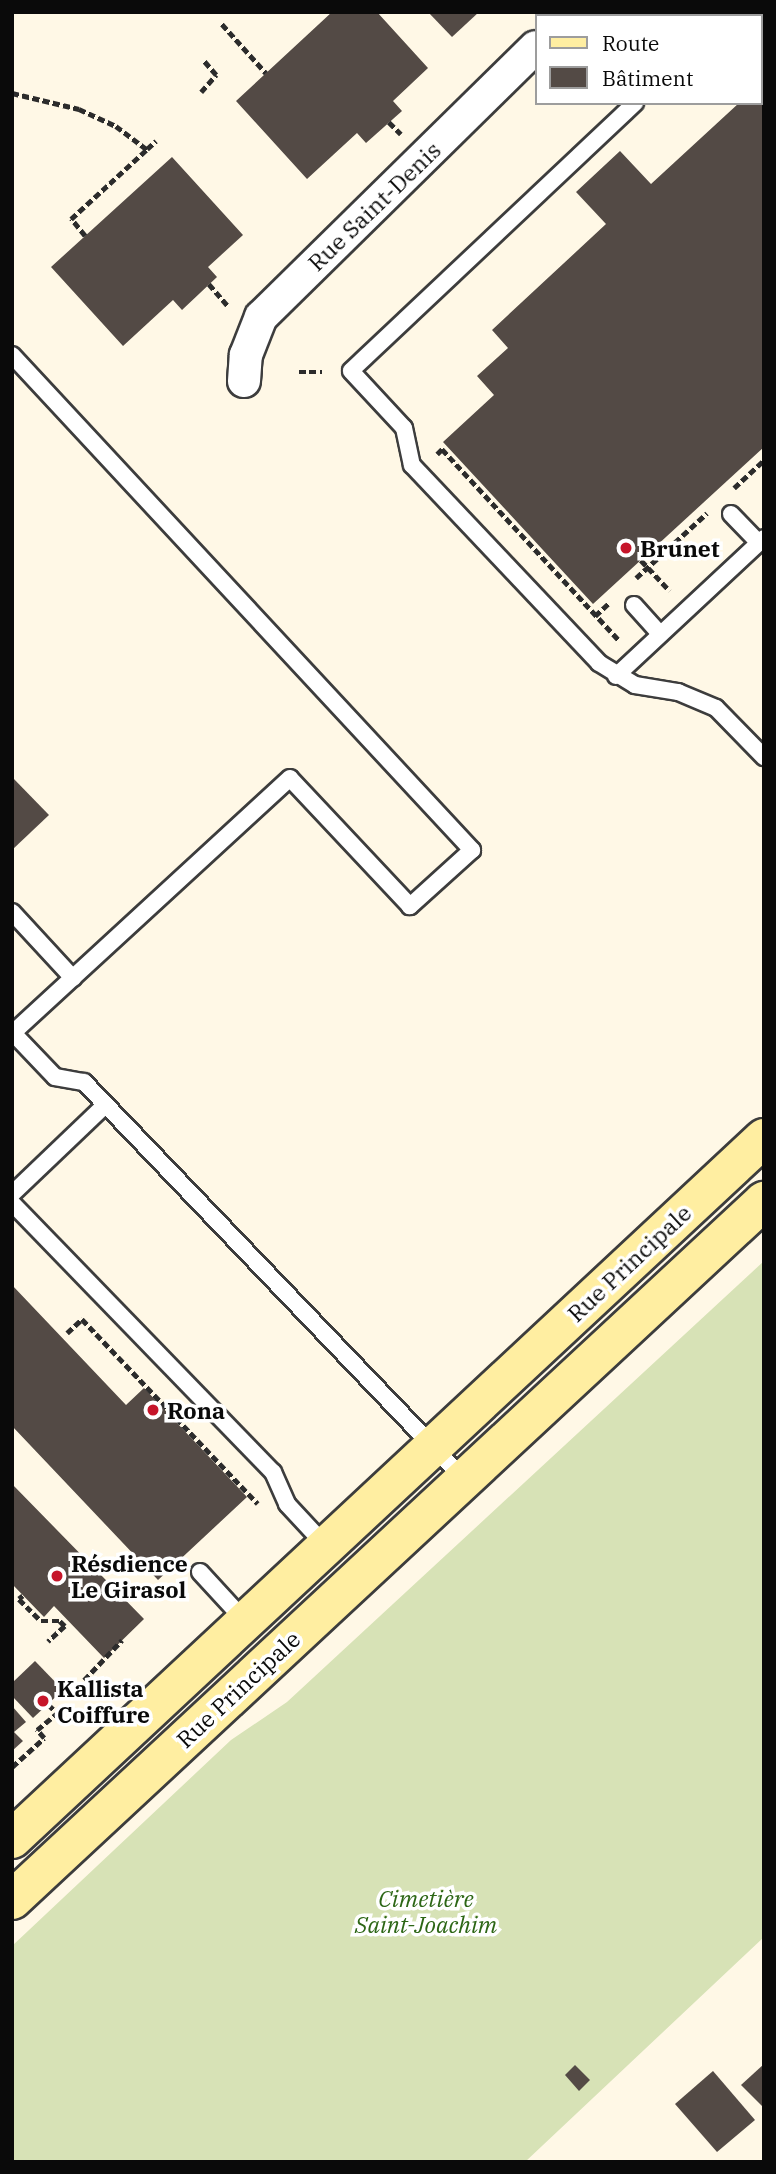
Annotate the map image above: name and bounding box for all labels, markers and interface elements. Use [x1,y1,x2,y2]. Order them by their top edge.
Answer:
legend [534,14,762,105]
text: Route [602,29,659,57]
text: Bâtiment [602,64,693,92]
street label: Rue Saint-Denis [302,136,446,276]
place label: Brunet [640,534,719,562]
marker: Brunet [618,540,634,556]
street label: Rue Principale [562,1199,696,1327]
place label: Rona [167,1396,225,1424]
marker: Rona [145,1402,161,1418]
place label: Résdience Le Girasol [71,1549,188,1603]
marker: Résdience Le Girasol [49,1568,65,1584]
street label: Rue Principale [171,1625,305,1753]
place label: Kallista Coiffure [57,1674,150,1728]
marker: Kallista Coiffure [35,1693,51,1709]
park label: Cimetière Saint-Joachim [355,1884,497,1938]

